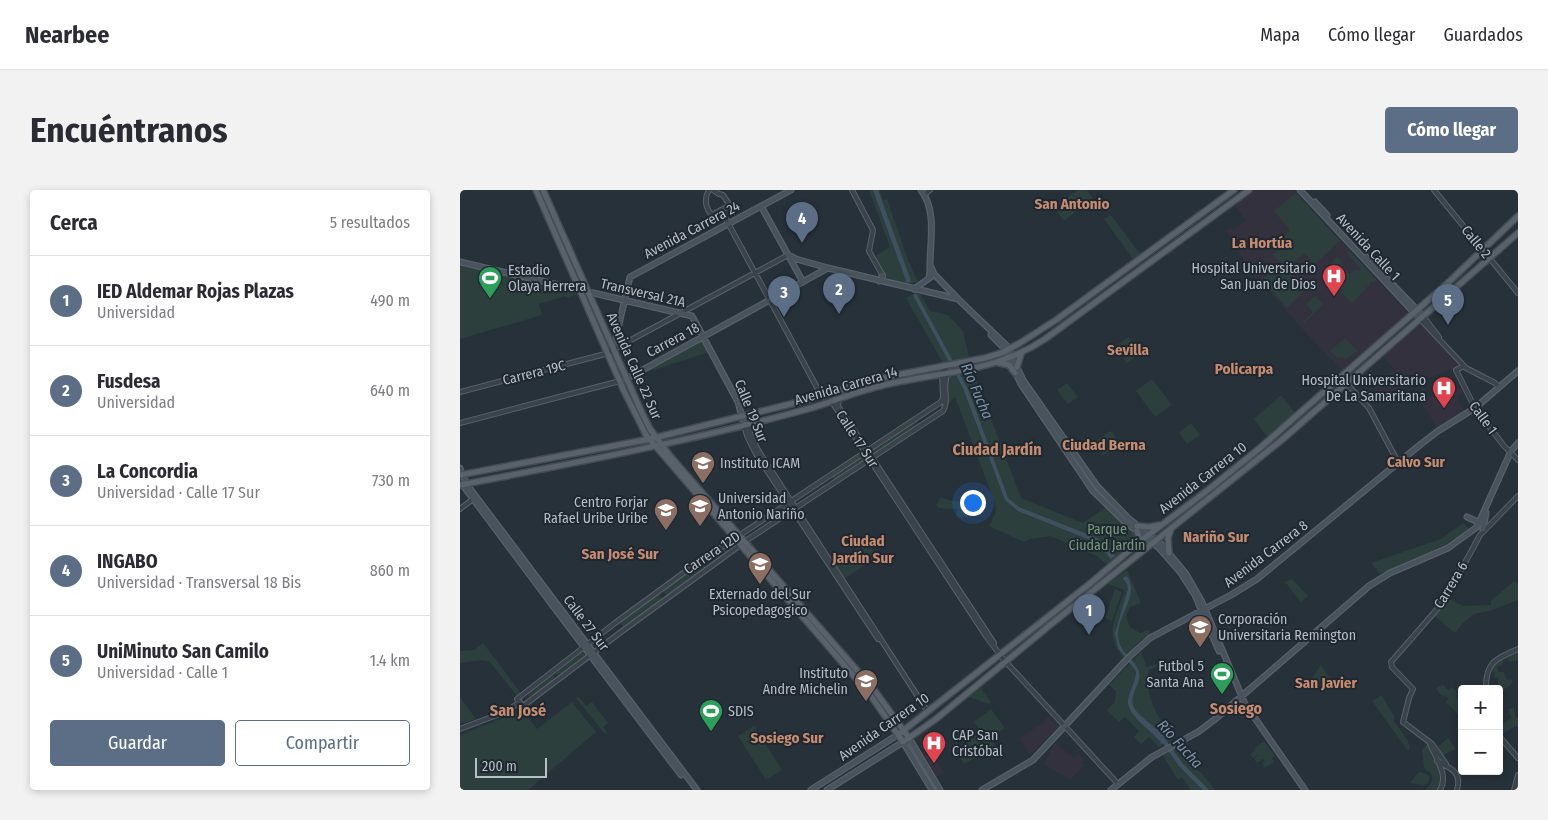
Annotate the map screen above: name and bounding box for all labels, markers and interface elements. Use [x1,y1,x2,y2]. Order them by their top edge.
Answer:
text: Nearbee [25,21,109,49]
text: Mapa [1260,24,1300,46]
text: Cómo llegar [1328,24,1415,46]
text: Guardados [1443,24,1523,46]
button: Cómo llegar [1385,107,1518,153]
text: Encuéntranos [30,109,228,151]
district label: San Antonio [1034,195,1110,213]
street label: Avenida Carrera 24 [641,197,743,262]
pin: 4 [786,202,818,243]
text: Cerca [50,210,98,236]
street label: Avenida Calle 1 [1333,210,1403,284]
text: 5 resultados [330,213,410,232]
street label: Calle 2 [1458,222,1494,262]
district label: La Hortúa [1232,234,1293,252]
place label: Hospital Universitario San Juan de Dios [1191,260,1316,293]
place label: Estadio Olaya Herrera [508,262,586,295]
hospital icon: Hospital Universitario San Juan de Dios [1321,263,1347,297]
sports icon: Estadio Olaya Herrera [477,265,503,299]
pin: 2 [823,273,855,314]
street label: Transversal 21A [599,275,688,311]
pin: 3 [768,276,800,317]
text: IED Aldemar Rojas Plazas [97,280,294,303]
pin: 5 [1432,284,1464,325]
text: 1 [63,291,69,310]
text: 490 m [370,291,410,310]
text: Universidad [97,303,175,322]
street label: Avenida Calle 22 Sur [603,310,665,422]
street label: Carrera 18 [644,319,702,361]
district label: Sevilla [1107,341,1149,359]
street label: Carrera 19C [501,357,567,389]
water label: Río Fucha [957,360,997,422]
district label: Policarpa [1215,360,1274,378]
street label: Avenida Carrera 14 [793,363,899,409]
text: Fusdesa [97,370,161,393]
place label: Hospital Universitario De La Samaritana [1301,372,1426,405]
hospital icon: Hospital Universitario De La Samaritana [1431,375,1457,409]
street label: Calle 19 Sur [731,377,771,445]
text: 2 [62,381,70,400]
text: 640 m [370,381,410,400]
text: Universidad [97,393,175,412]
street label: Calle 1 [1465,398,1501,438]
street label: Calle 17 Sur [832,407,882,471]
district label: Ciudad Berna [1062,436,1146,454]
street label: Avenida Carrera 10 [1156,439,1250,517]
district label: Ciudad Jardín [952,440,1042,459]
school or university icon: Instituto ICAM [690,450,716,484]
district label: Calvo Sur [1387,453,1446,471]
place label: Instituto ICAM [720,455,800,472]
text: La Concordia [97,460,198,483]
text: 3 [62,471,70,490]
text: 730 m [372,471,410,490]
text: Universidad · Calle 17 Sur [97,483,260,502]
place label: Universidad Antonio Nariño [718,490,805,523]
your location [960,490,986,516]
school or university icon: Universidad Antonio Nariño [687,493,713,527]
place label: Centro Forjar Rafael Uribe Uribe [544,494,648,527]
school or university icon: Centro Forjar Rafael Uribe Uribe [653,497,679,531]
street label: Avenida Carrera 8 [1221,517,1311,591]
park label: Parque Ciudad Jardín [1069,521,1145,554]
street label: Carrera 12D [681,528,743,578]
district label: Nariño Sur [1183,528,1249,546]
district label: Ciudad Jardín Sur [831,532,894,567]
district label: San José Sur [582,545,659,563]
text: INGABO [97,550,158,573]
school or university icon: Externado del Sur Psicopedagogico [747,551,773,585]
street label: Carrera 6 [1430,558,1472,612]
text: 4 [62,561,70,580]
text: 860 m [370,561,410,580]
text: Universidad · Transversal 18 Bis [97,573,301,592]
place label: Externado del Sur Psicopedagogico [709,586,811,619]
street label: Calle 27 Sur [560,592,613,654]
pin: 1 [1073,594,1105,635]
place label: Corporación Universitaria Remington [1218,611,1356,644]
school or university icon: Corporación Universitaria Remington [1187,614,1213,648]
text: UniMinuto San Camilo [97,640,269,663]
text: 5 [62,651,70,670]
text: 1.4 km [370,651,410,670]
place label: Futbol 5 Santa Ana [1147,658,1204,691]
sports icon: Futbol 5 Santa Ana [1209,661,1235,695]
text: Universidad · Calle 1 [97,663,228,682]
place label: Instituto Andre Michelin [763,665,848,698]
school or university icon: Instituto Andre Michelin [853,668,879,702]
district label: San Javier [1295,674,1357,692]
map controls [1458,685,1503,775]
button: + [1458,685,1503,730]
street label: Avenida Carrera 10 [836,689,932,765]
sports icon: SDIS [698,698,724,732]
district label: Sosiego [1210,699,1263,718]
district label: San José [490,701,546,720]
place label: SDIS [728,703,754,720]
water label: Río Fucha [1154,716,1207,772]
button: Guardar [50,720,225,766]
button: Compartir [235,720,410,766]
place label: CAP San Cristóbal [952,727,1003,760]
district label: Sosiego Sur [750,729,824,747]
hospital icon: CAP San Cristóbal [921,730,947,764]
button: − [1458,730,1503,775]
scale bar [475,755,548,778]
text: 200 m [482,758,517,775]

